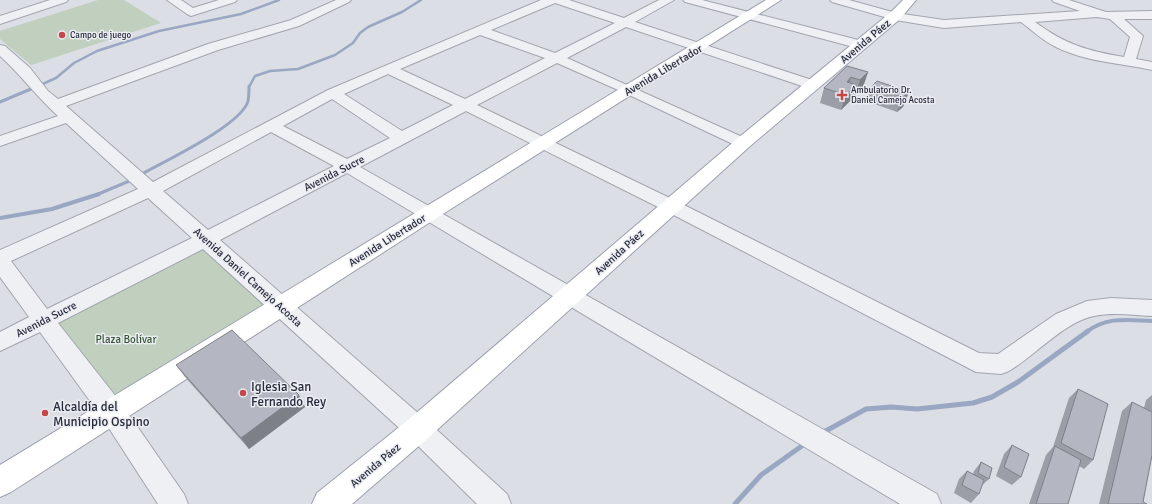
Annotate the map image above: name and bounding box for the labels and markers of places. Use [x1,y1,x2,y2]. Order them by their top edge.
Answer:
marker: Campo de juego [57,30,67,40]
place label: Campo de juego [70,30,131,41]
place label: Ambulatorio Dr. Daniel Camejo Acosta [851,85,935,106]
marker: Ambulatorio Dr. Daniel Camejo Acosta [836,89,848,101]
place label: Iglesia San Fernando Rey [251,379,326,410]
marker: Iglesia San Fernando Rey [238,388,248,398]
place label: Alcaldía del Municipio Ospino [53,399,150,430]
marker: Alcaldía del Municipio Ospino [40,408,50,418]

